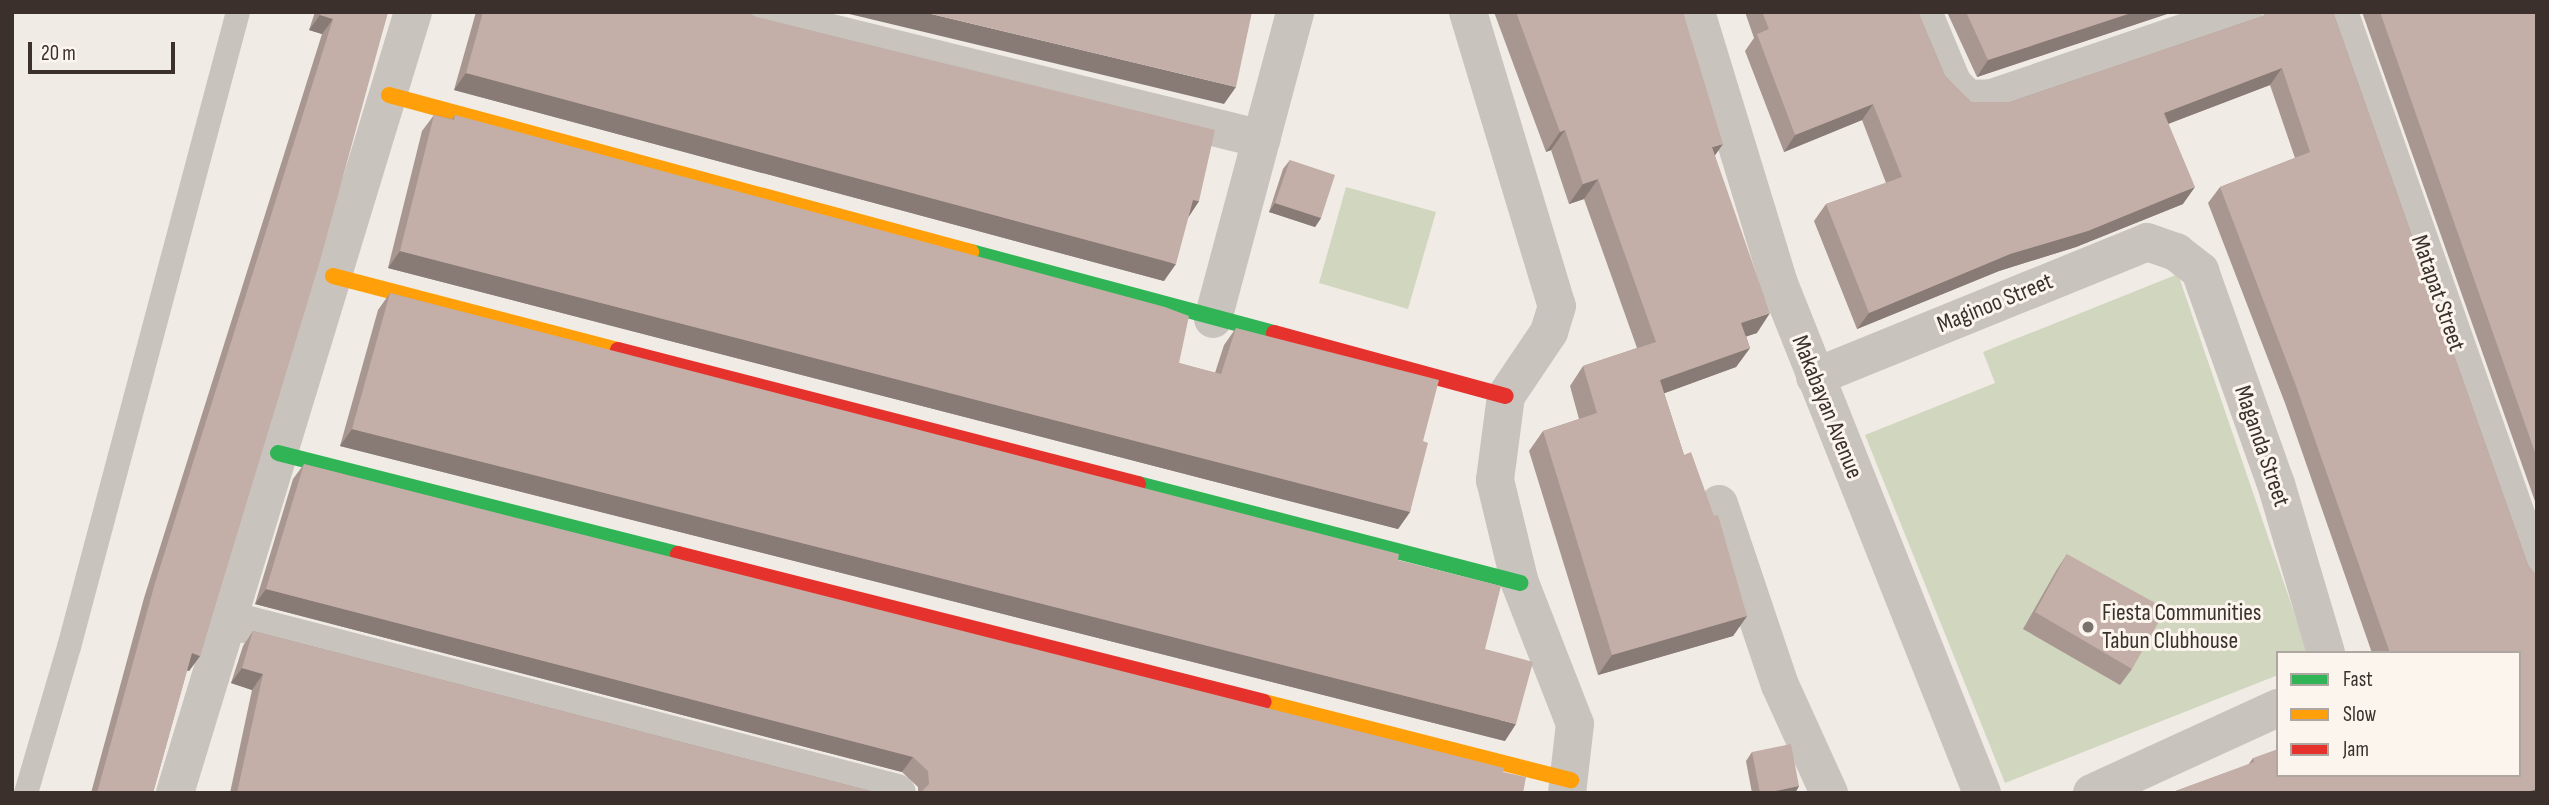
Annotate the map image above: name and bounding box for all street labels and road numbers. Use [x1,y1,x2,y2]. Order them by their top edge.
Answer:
street label: Matapat Street [2405,231,2471,355]
street label: Maginoo Street [1933,267,2057,339]
street label: Makabayan Avenue [1785,331,1869,483]
street label: Maganda Street [2228,382,2296,510]

